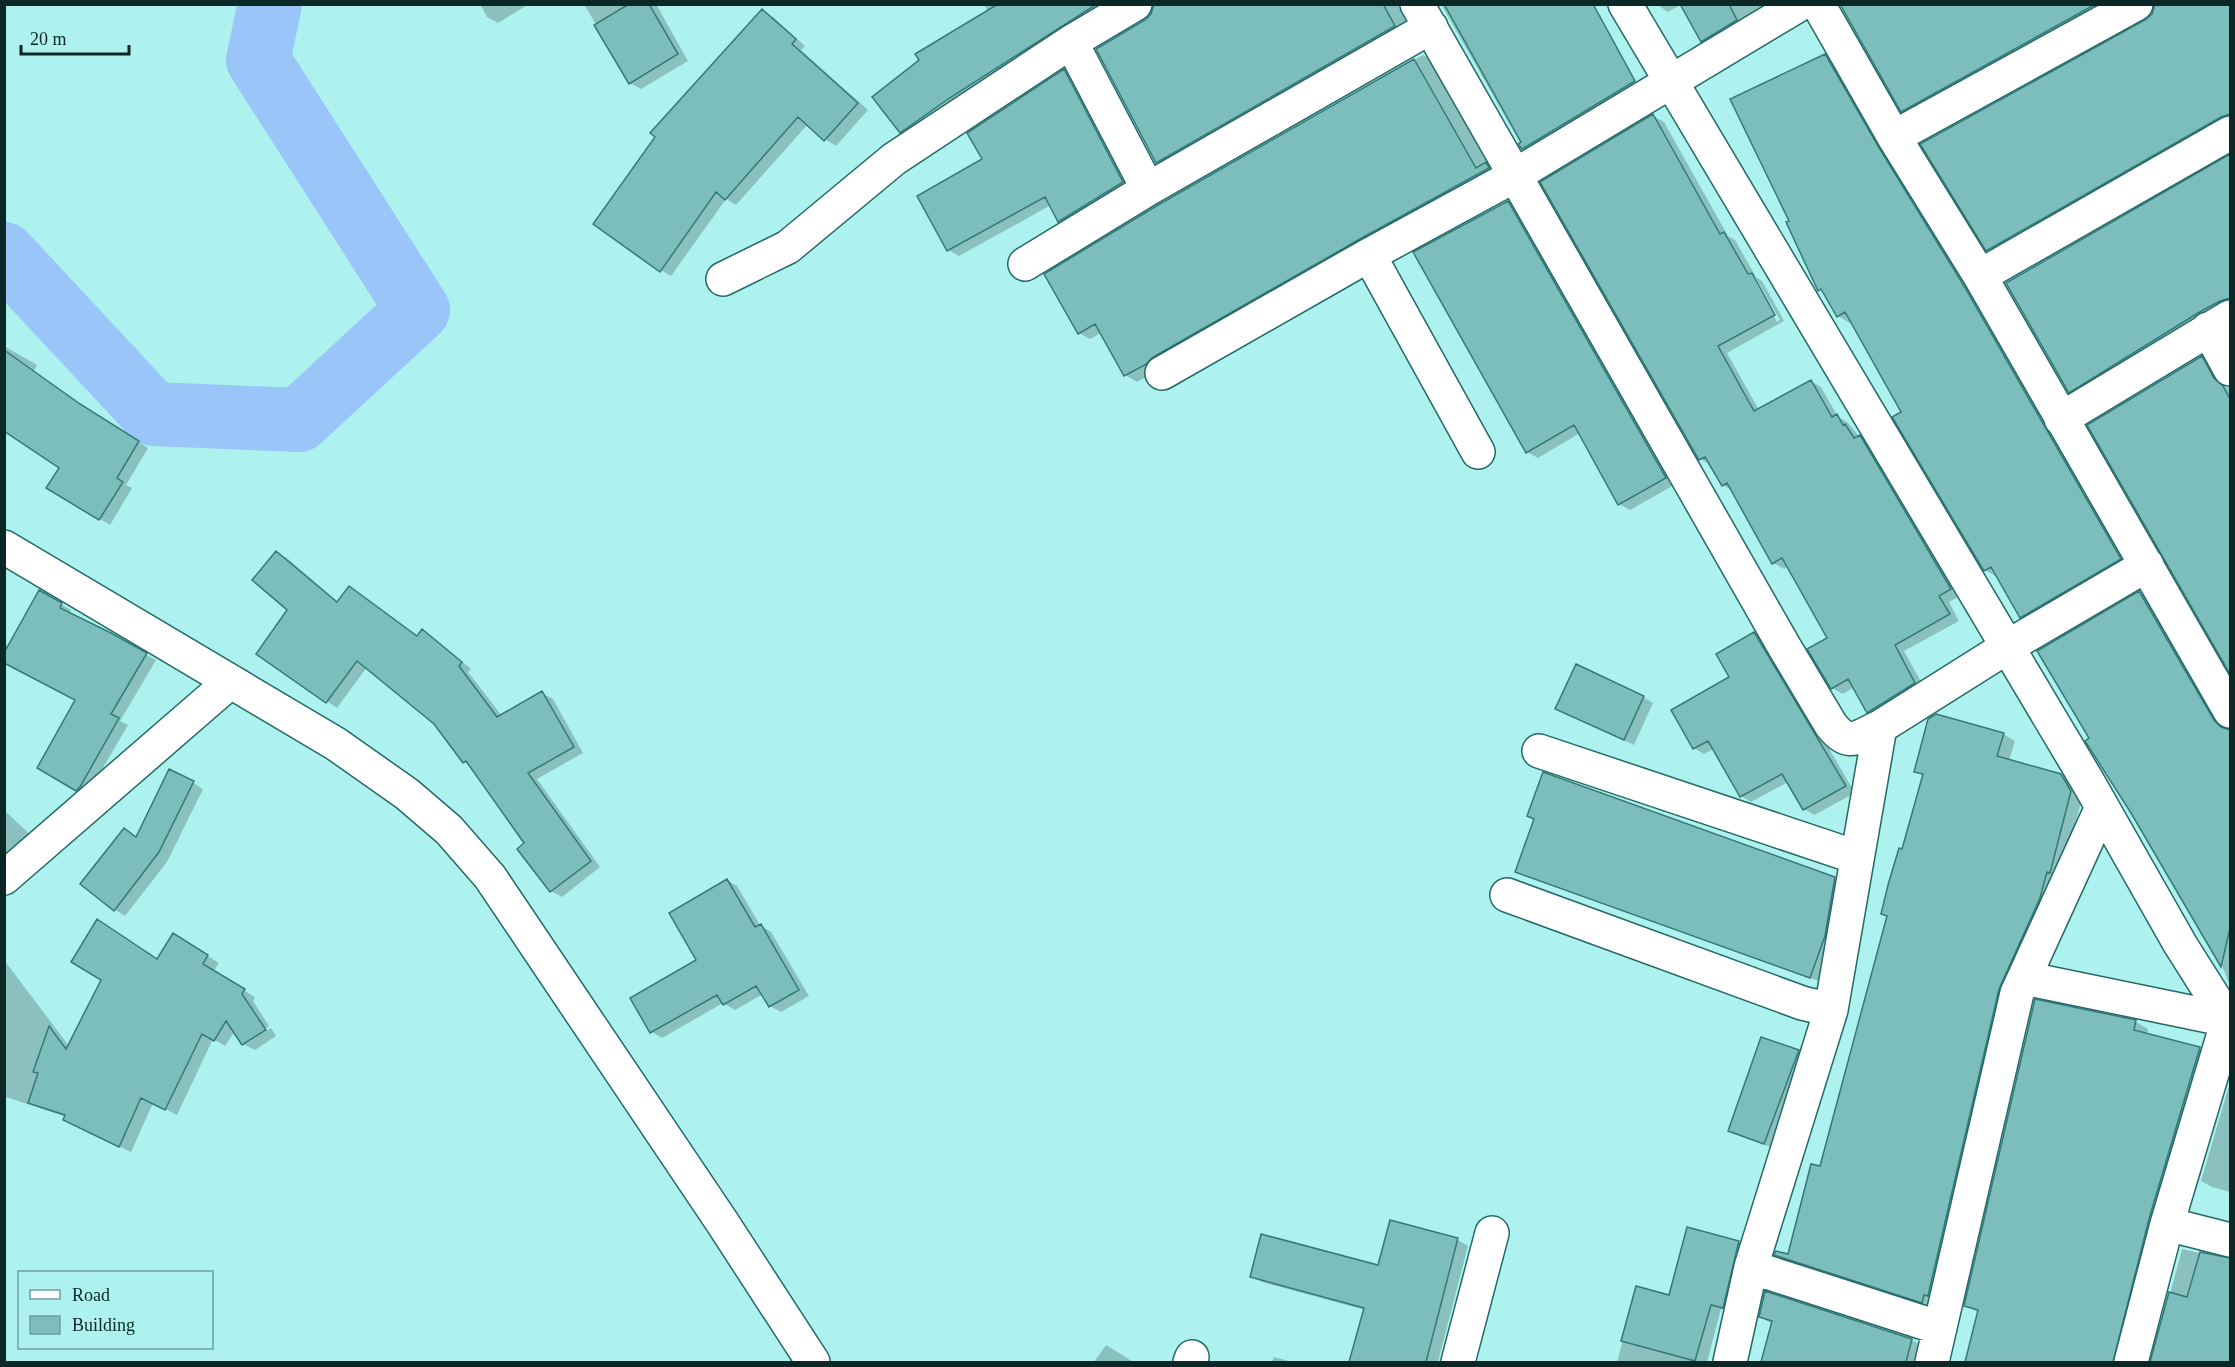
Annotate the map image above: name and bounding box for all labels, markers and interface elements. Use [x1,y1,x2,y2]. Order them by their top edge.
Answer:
scale bar [21,18,129,56]
text: 20 m [30,29,67,49]
legend [18,1271,213,1349]
text: Road [72,1285,110,1305]
text: Building [72,1315,135,1335]

